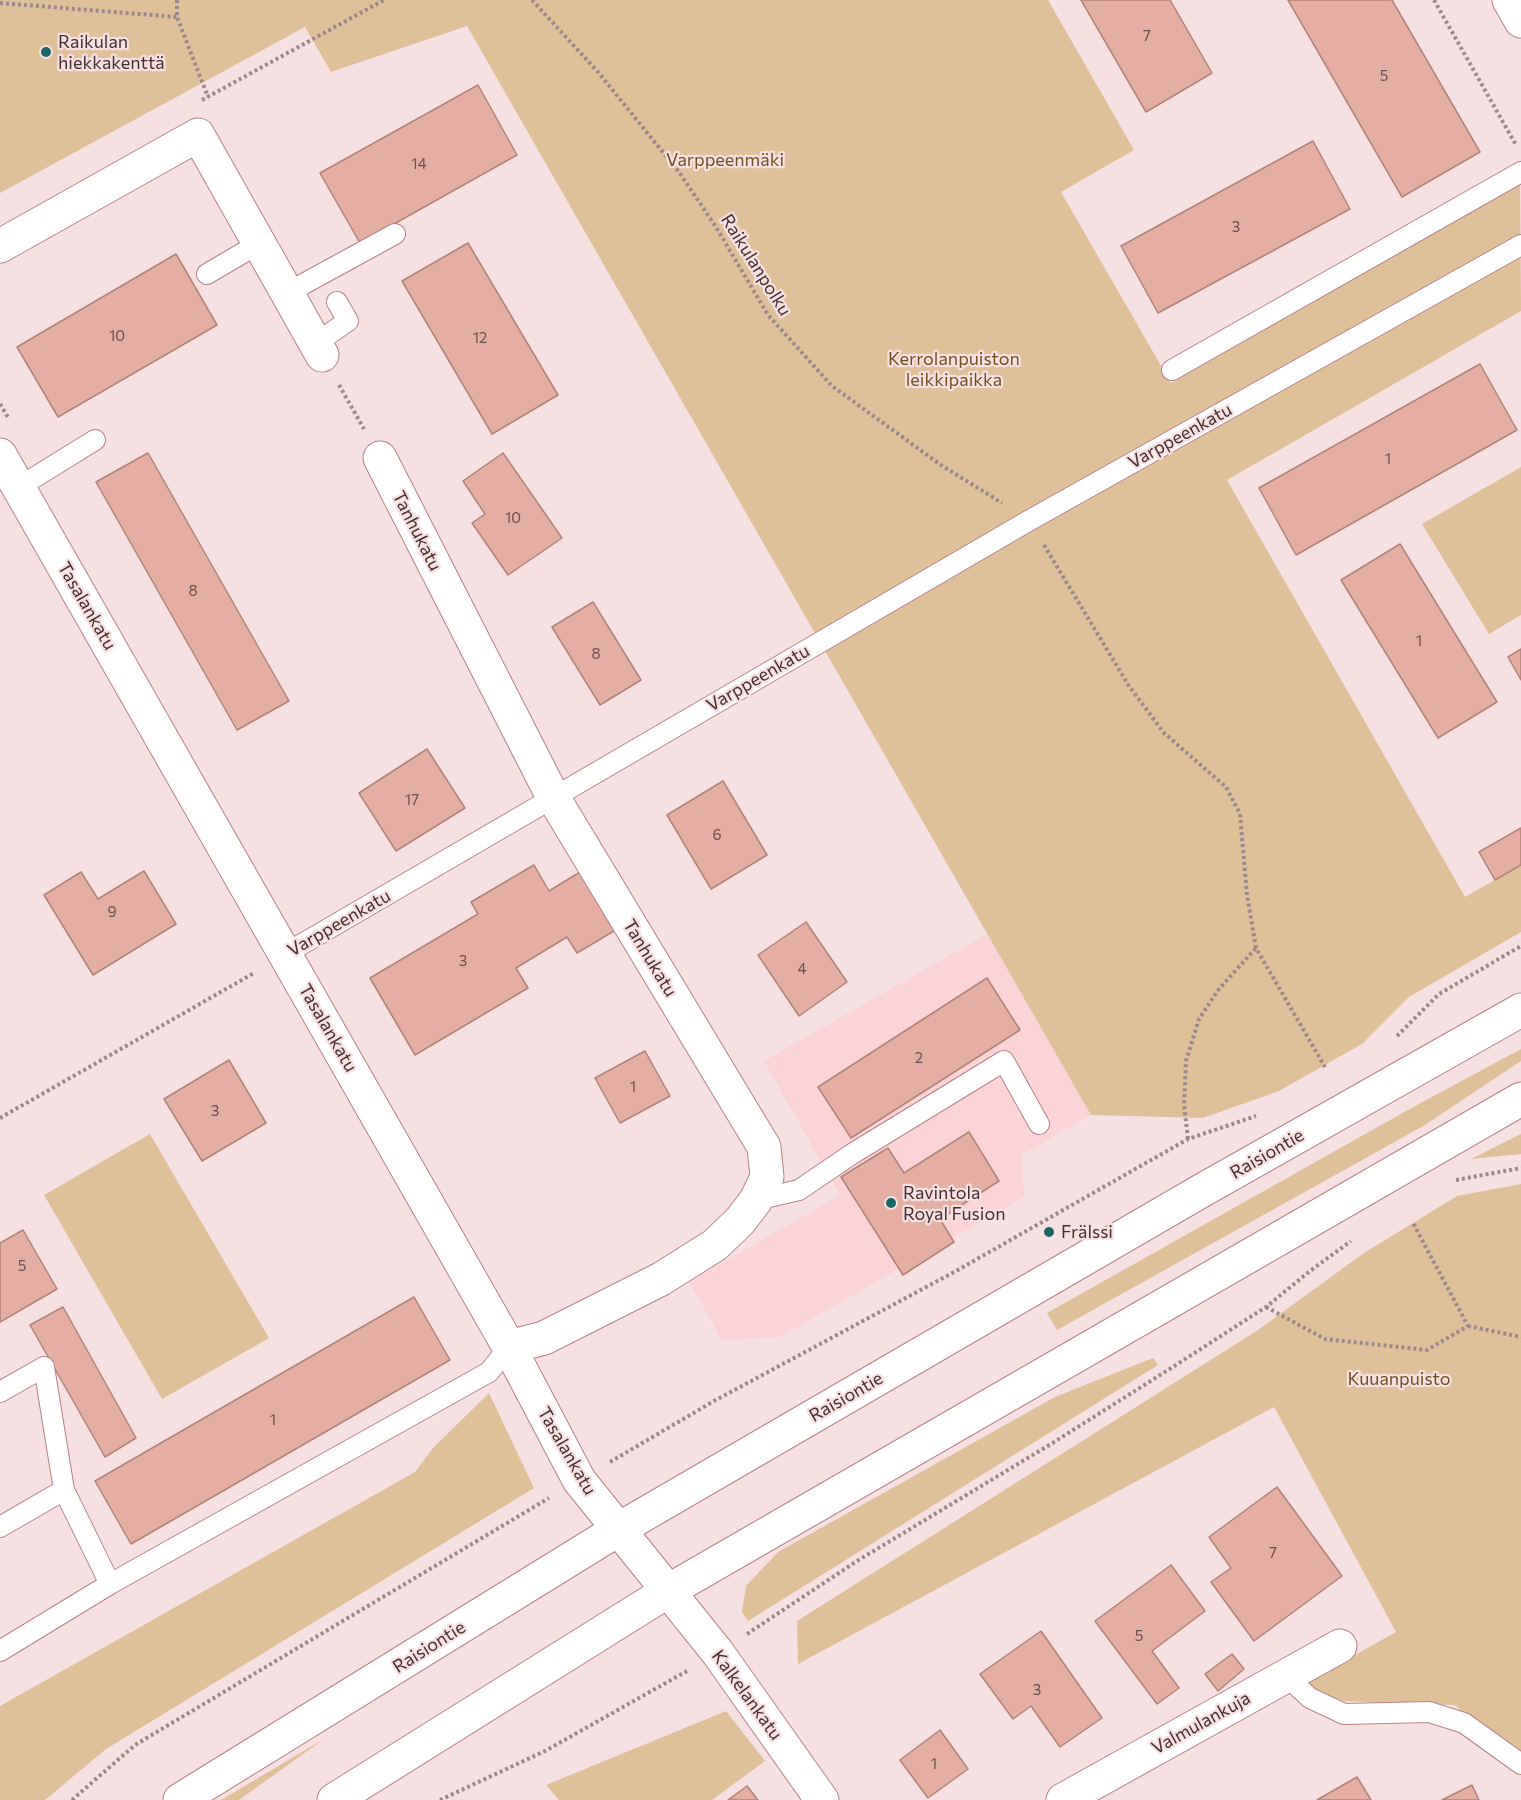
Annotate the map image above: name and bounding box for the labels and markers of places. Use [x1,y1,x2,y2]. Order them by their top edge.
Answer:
place label: Raikulan hiekkakenttä [58,31,165,74]
marker: Raikulan hiekkakenttä [39,45,53,59]
place label: Ravintola Royal Fusion [903,1182,1005,1224]
marker: Ravintola Royal Fusion [884,1196,898,1210]
place label: Frälssi [1061,1221,1113,1243]
marker: Frälssi [1042,1225,1056,1239]

